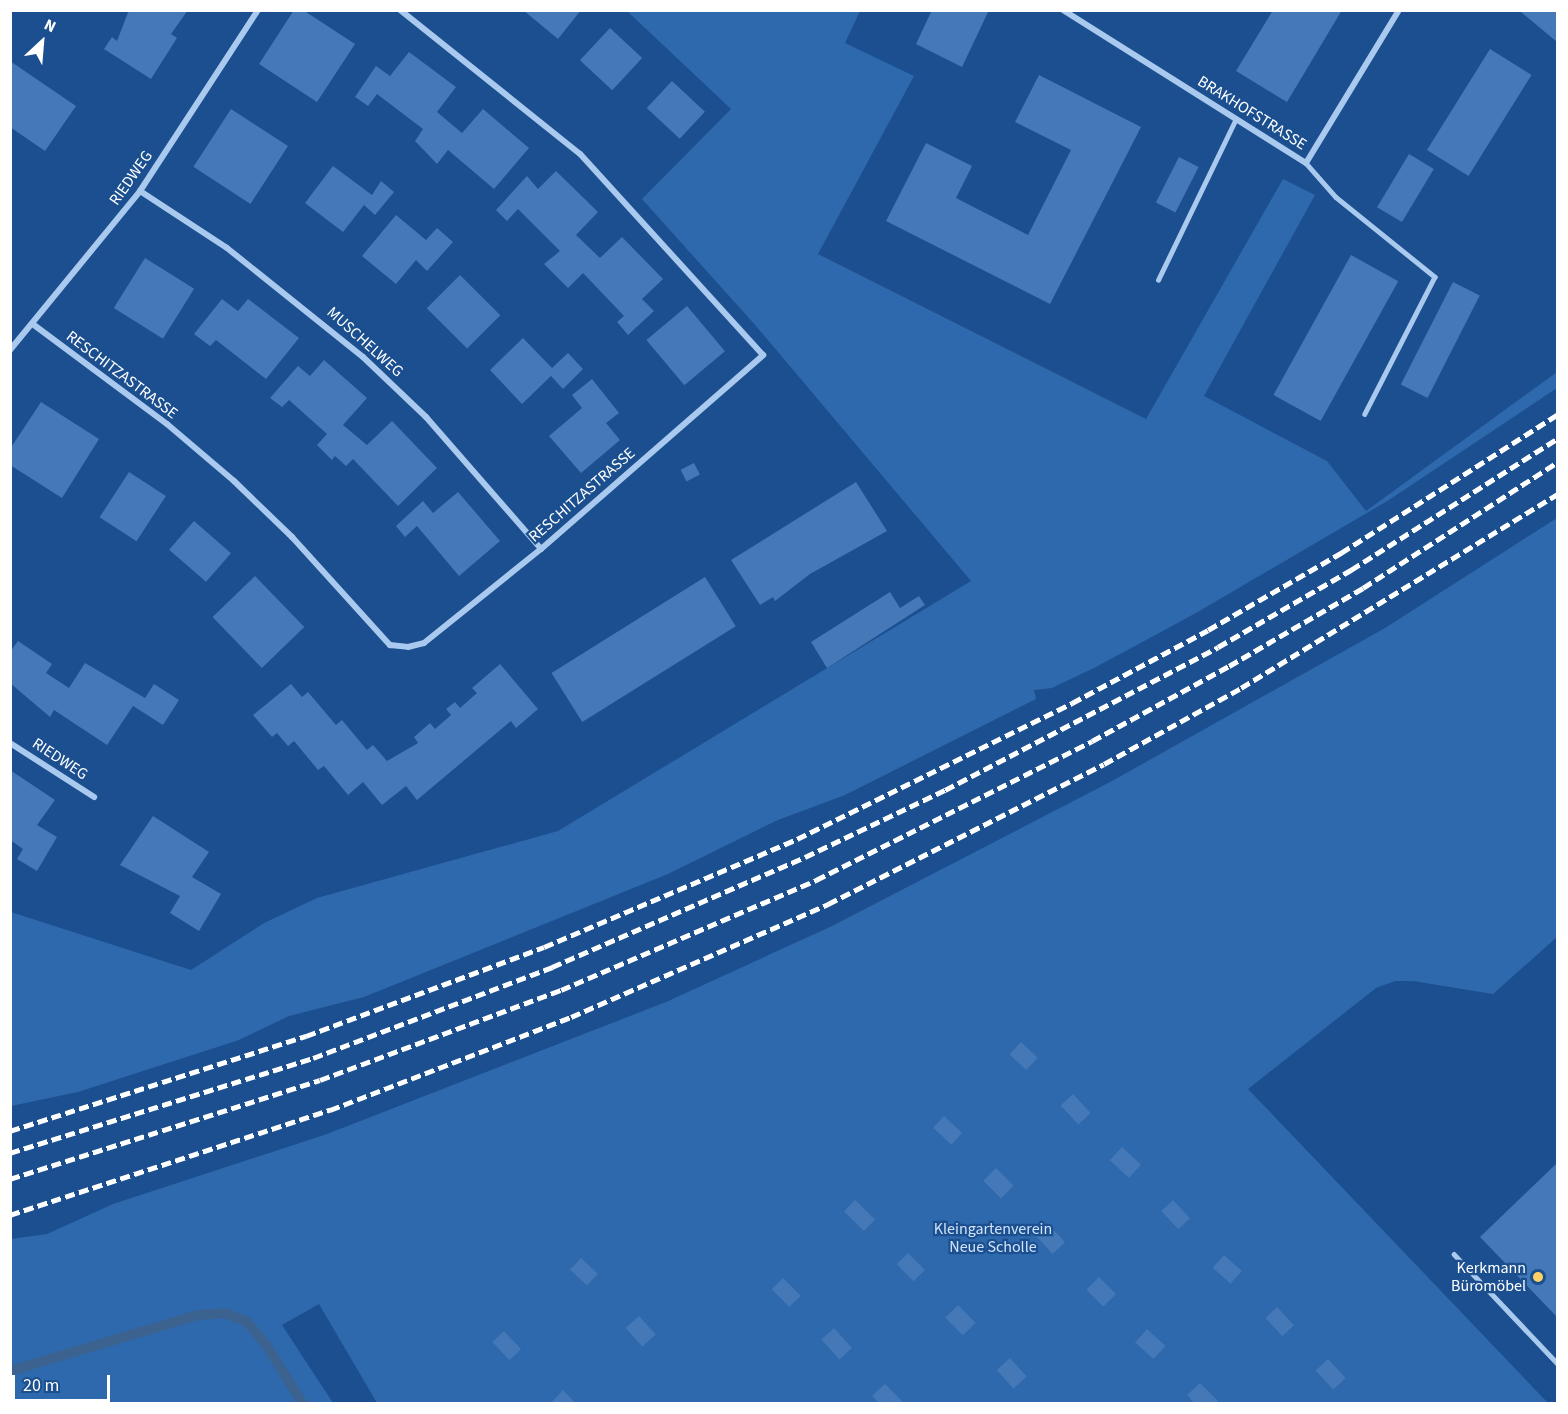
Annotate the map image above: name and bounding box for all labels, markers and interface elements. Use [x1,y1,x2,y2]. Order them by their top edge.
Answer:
north arrow [12,12,72,72]
text: N [40,14,59,38]
street label: BRAKHOFSTRASSE [1194,72,1310,154]
street label: RIEDWEG [105,147,157,209]
street label: MUSCHELWEG [323,303,407,381]
street label: RESCHITZASTRASSE [62,327,182,423]
street label: RESCHITZASTRASSE [525,444,639,546]
street label: RIEDWEG [29,734,91,784]
park label: Kleingartenverein Neue Scholle [934,1219,1052,1257]
place label: Kerkmann Büromöbel [1451,1258,1526,1296]
marker: Kerkmann Büromöbel [1531,1270,1545,1284]
scale bar [15,1363,112,1401]
text: 20 m [23,1373,59,1398]

